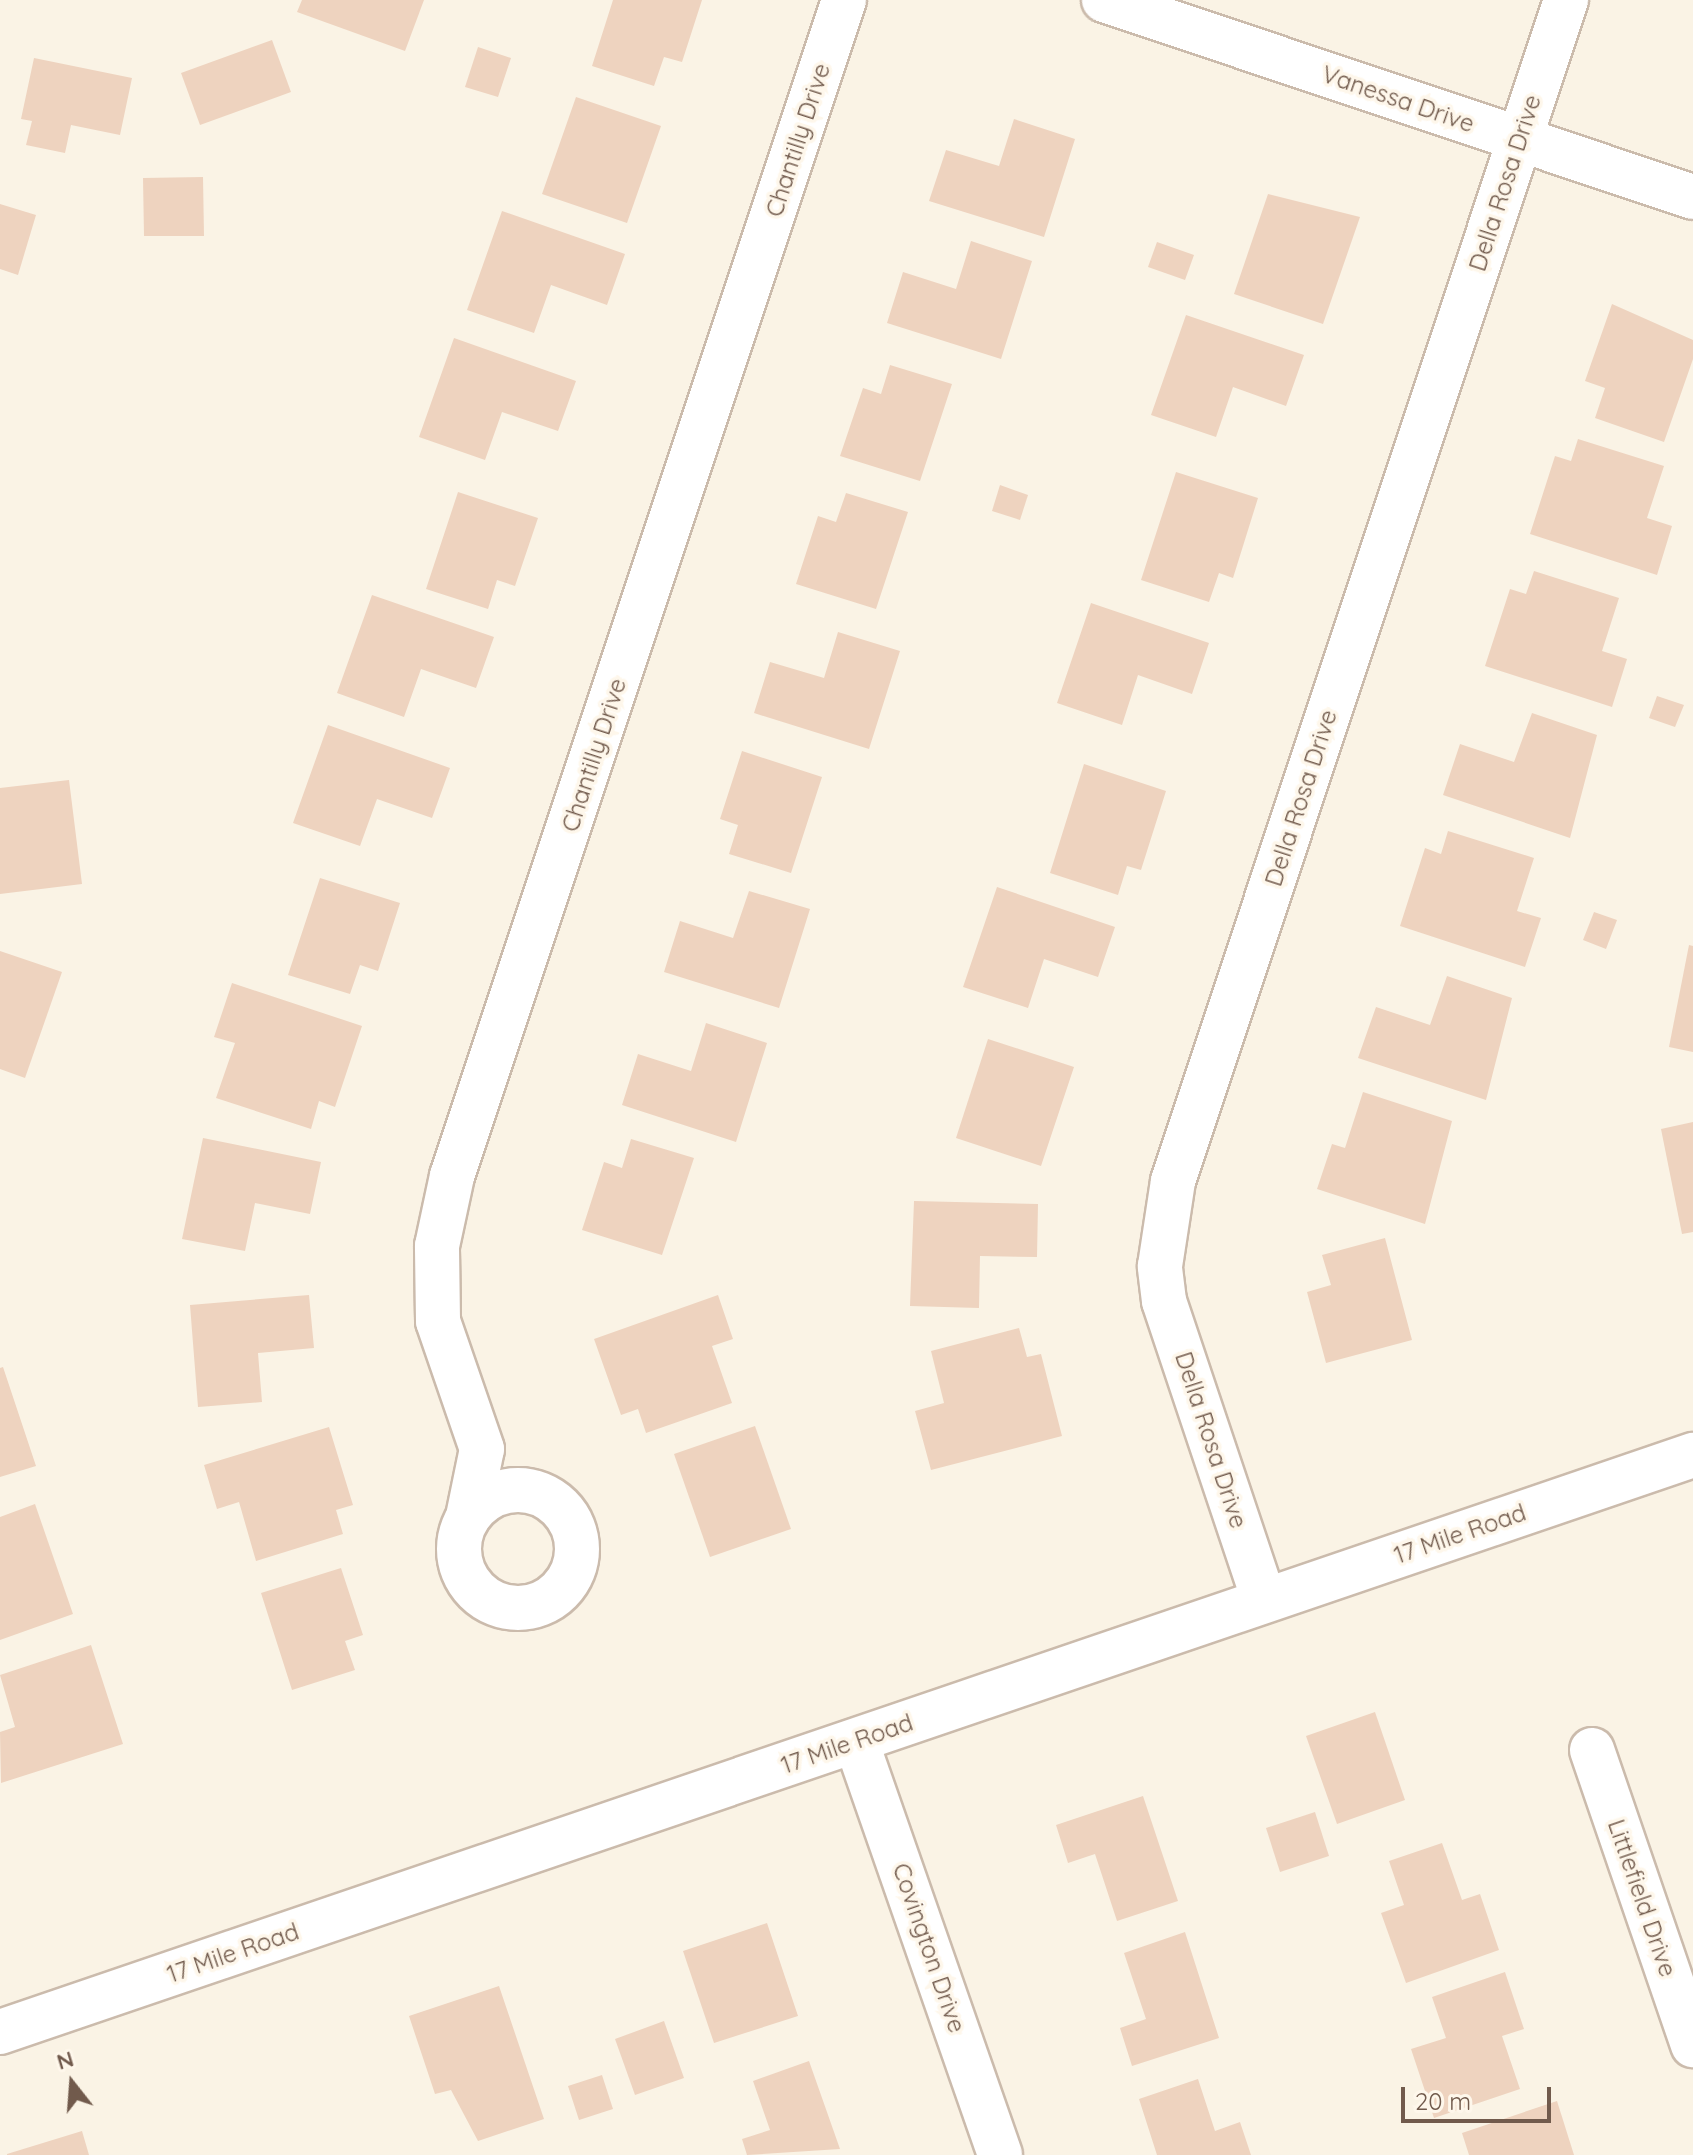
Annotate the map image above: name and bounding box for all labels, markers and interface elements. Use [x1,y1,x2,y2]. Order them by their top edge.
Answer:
street label: Vanessa Drive [1318,59,1478,139]
street label: Chantilly Drive [760,60,836,220]
street label: Della Rosa Drive [1463,91,1547,275]
street label: Chantilly Drive [556,675,632,835]
street label: Della Rosa Drive [1259,706,1343,890]
street label: Della Rosa Drive [1169,1348,1253,1532]
street label: 17 Mile Road [1390,1498,1530,1570]
street label: 17 Mile Road [777,1708,917,1780]
street label: Littlefield Drive [1602,1816,1682,1980]
street label: Covington Drive [887,1859,971,2037]
street label: 17 Mile Road [163,1917,303,1989]
north arrow [32,2043,112,2123]
text: N [53,2044,77,2076]
scale bar [1405,2071,1555,2121]
text: 20 m [1415,2086,1471,2116]

